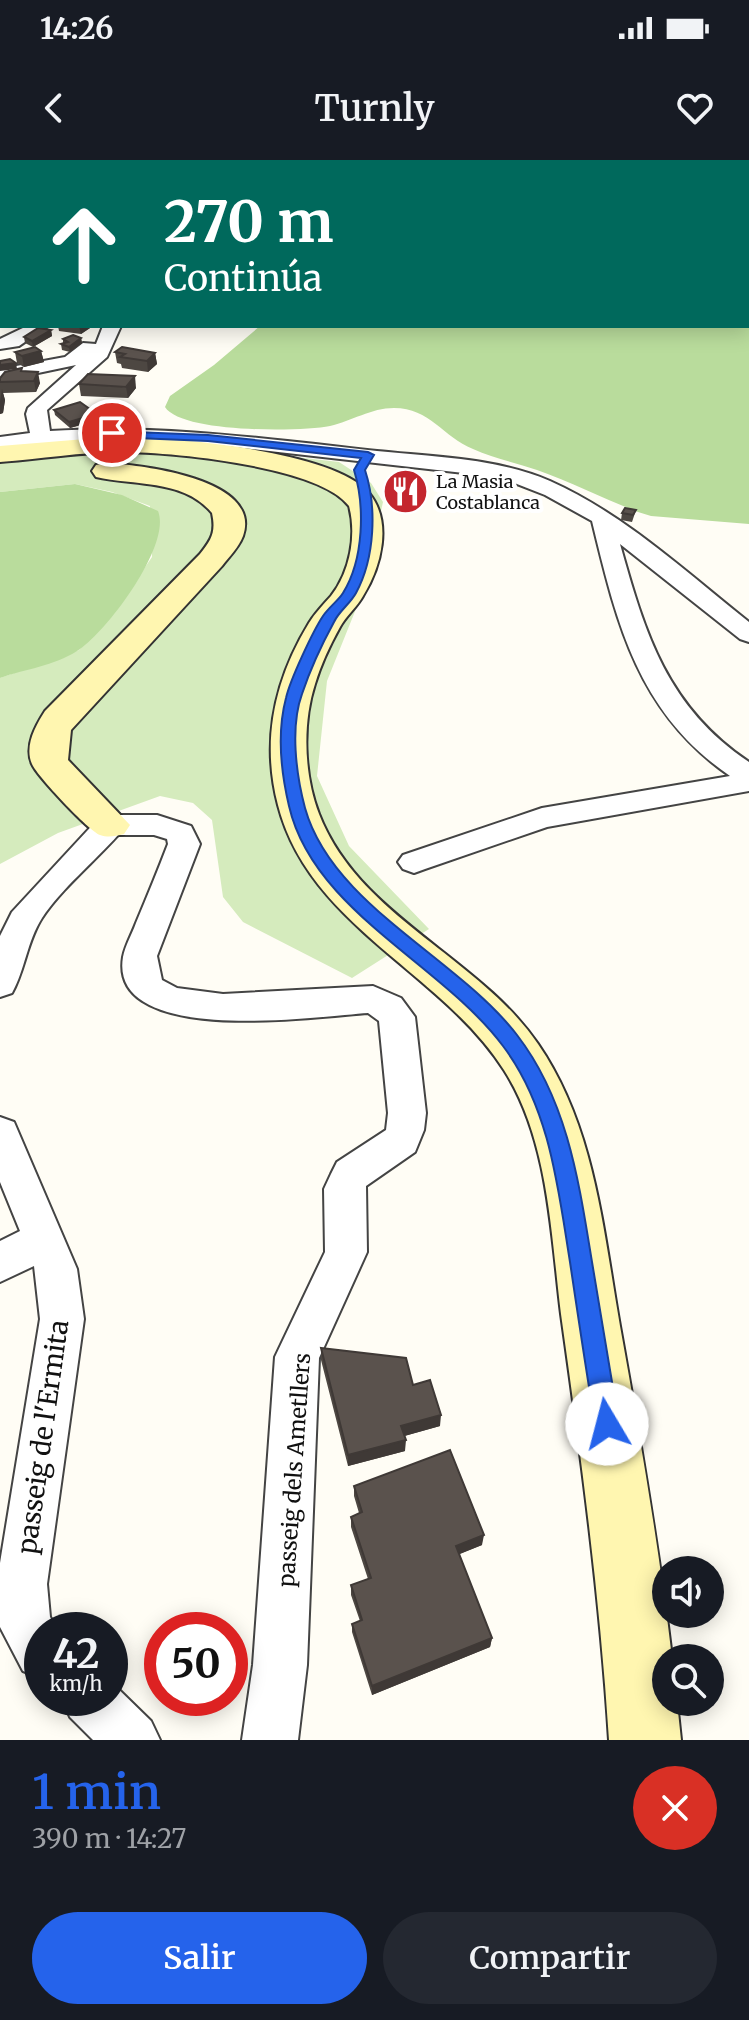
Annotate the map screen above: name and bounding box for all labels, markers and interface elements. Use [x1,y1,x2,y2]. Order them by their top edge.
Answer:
text: 14:26 [40,9,114,47]
icon: back [32,86,76,130]
text: Turnly [314,86,435,131]
icon: heart [673,86,717,130]
text: 270 m [164,187,334,257]
icon: ahead [32,192,136,296]
text: Continúa [164,256,322,301]
pin [78,399,146,467]
icon: arrive [90,411,134,455]
restaurant icon: La Masia Costablanca [381,468,429,516]
place label: La Masia Costablanca [436,470,540,514]
street label: passeig de l'Ermita [10,1318,75,1556]
street label: passeig dels Ametllers [272,1352,316,1588]
position arrow [565,1382,649,1466]
map controls [652,1556,724,1716]
button: sound [652,1556,724,1628]
speed limit sign: 50 [144,1612,248,1716]
text: 42 [52,1629,100,1679]
button: search [652,1644,724,1716]
text: km/h [50,1671,102,1696]
text: 1 min [32,1762,161,1822]
button: close [633,1766,717,1850]
text: 390 m · 14:27 [32,1822,186,1855]
button: Salir [32,1912,367,2004]
button: Compartir [383,1912,717,2004]

